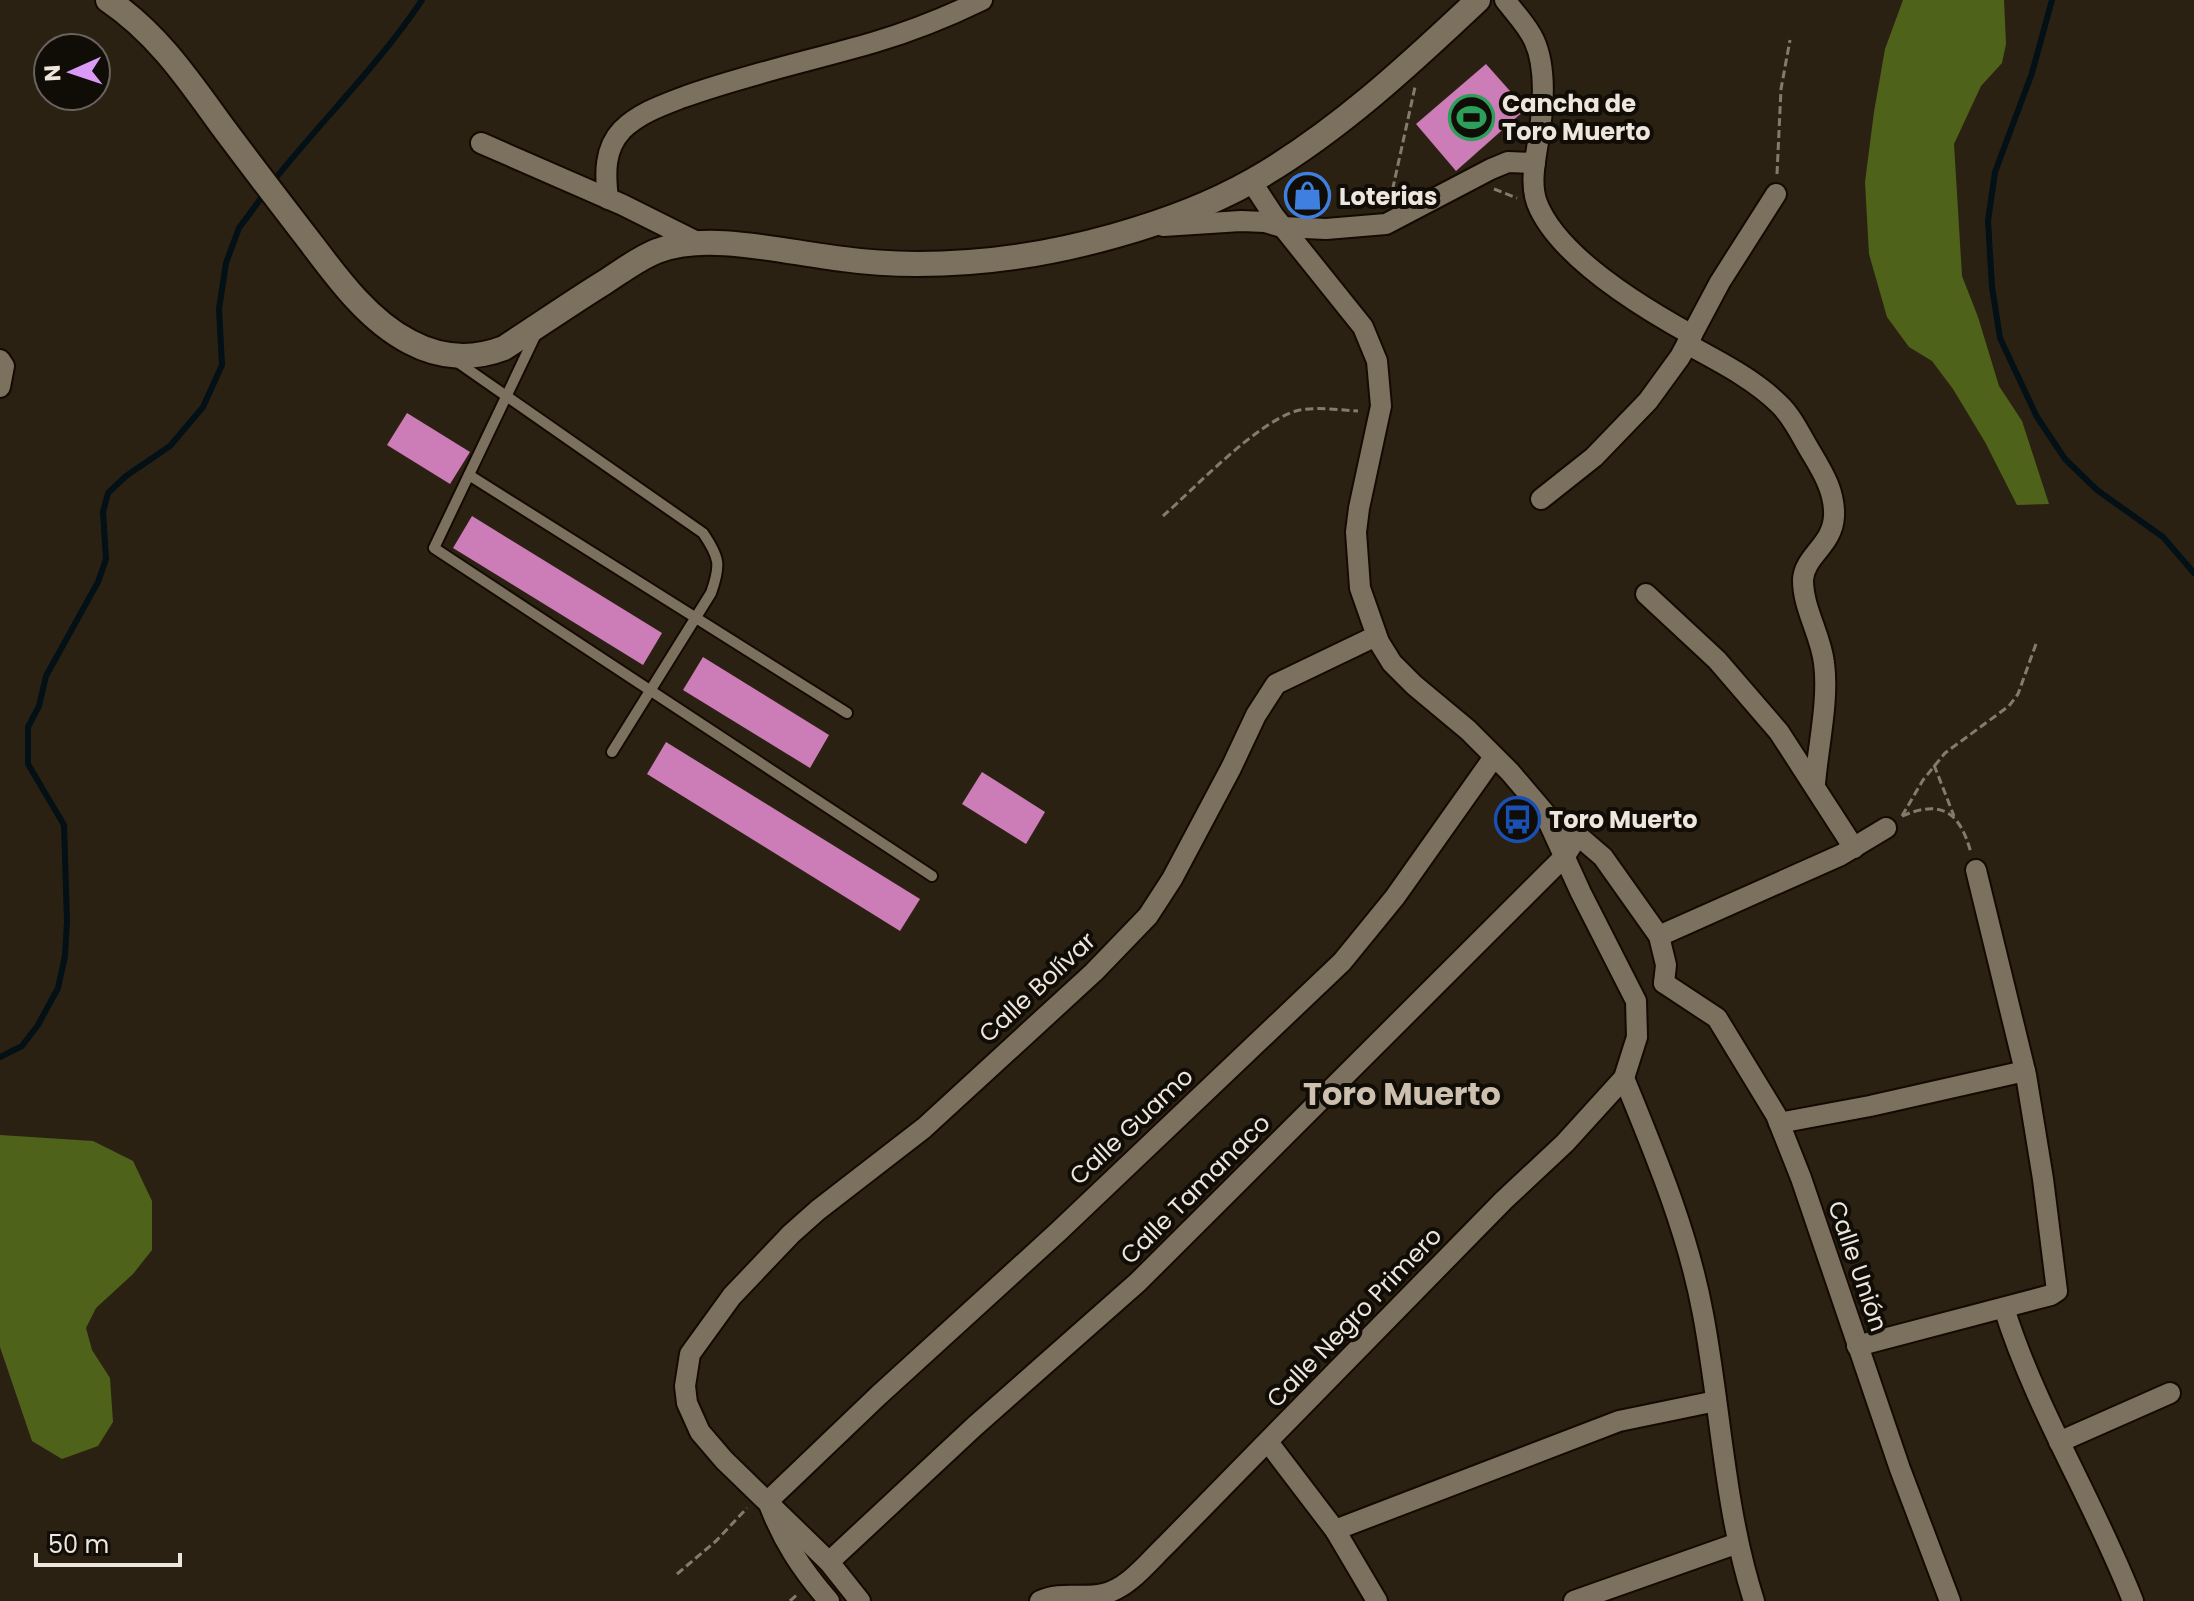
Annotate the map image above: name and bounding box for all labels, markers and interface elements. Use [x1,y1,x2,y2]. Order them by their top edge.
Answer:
north arrow [32,32,112,112]
text: N [37,64,68,82]
place label: Cancha de Toro Muerto [1502,87,1650,148]
sports icon: Cancha de Toro Muerto [1447,93,1495,141]
shop icon: Loterias [1284,172,1332,220]
place label: Loterias [1339,180,1437,213]
bus stop icon: Toro Muerto [1494,795,1542,843]
place label: Toro Muerto [1549,803,1697,836]
street label: Calle Bolívar [971,924,1103,1050]
street label: Calle Guamo [1062,1060,1200,1192]
district label: Toro Muerto [1303,1071,1501,1116]
street label: Calle Tamanaco [1113,1107,1277,1271]
street label: Calle Unión [1820,1196,1896,1336]
street label: Calle Negro Primero [1259,1219,1449,1415]
scale bar [36,1517,180,1567]
text: 50 m [48,1528,109,1561]

